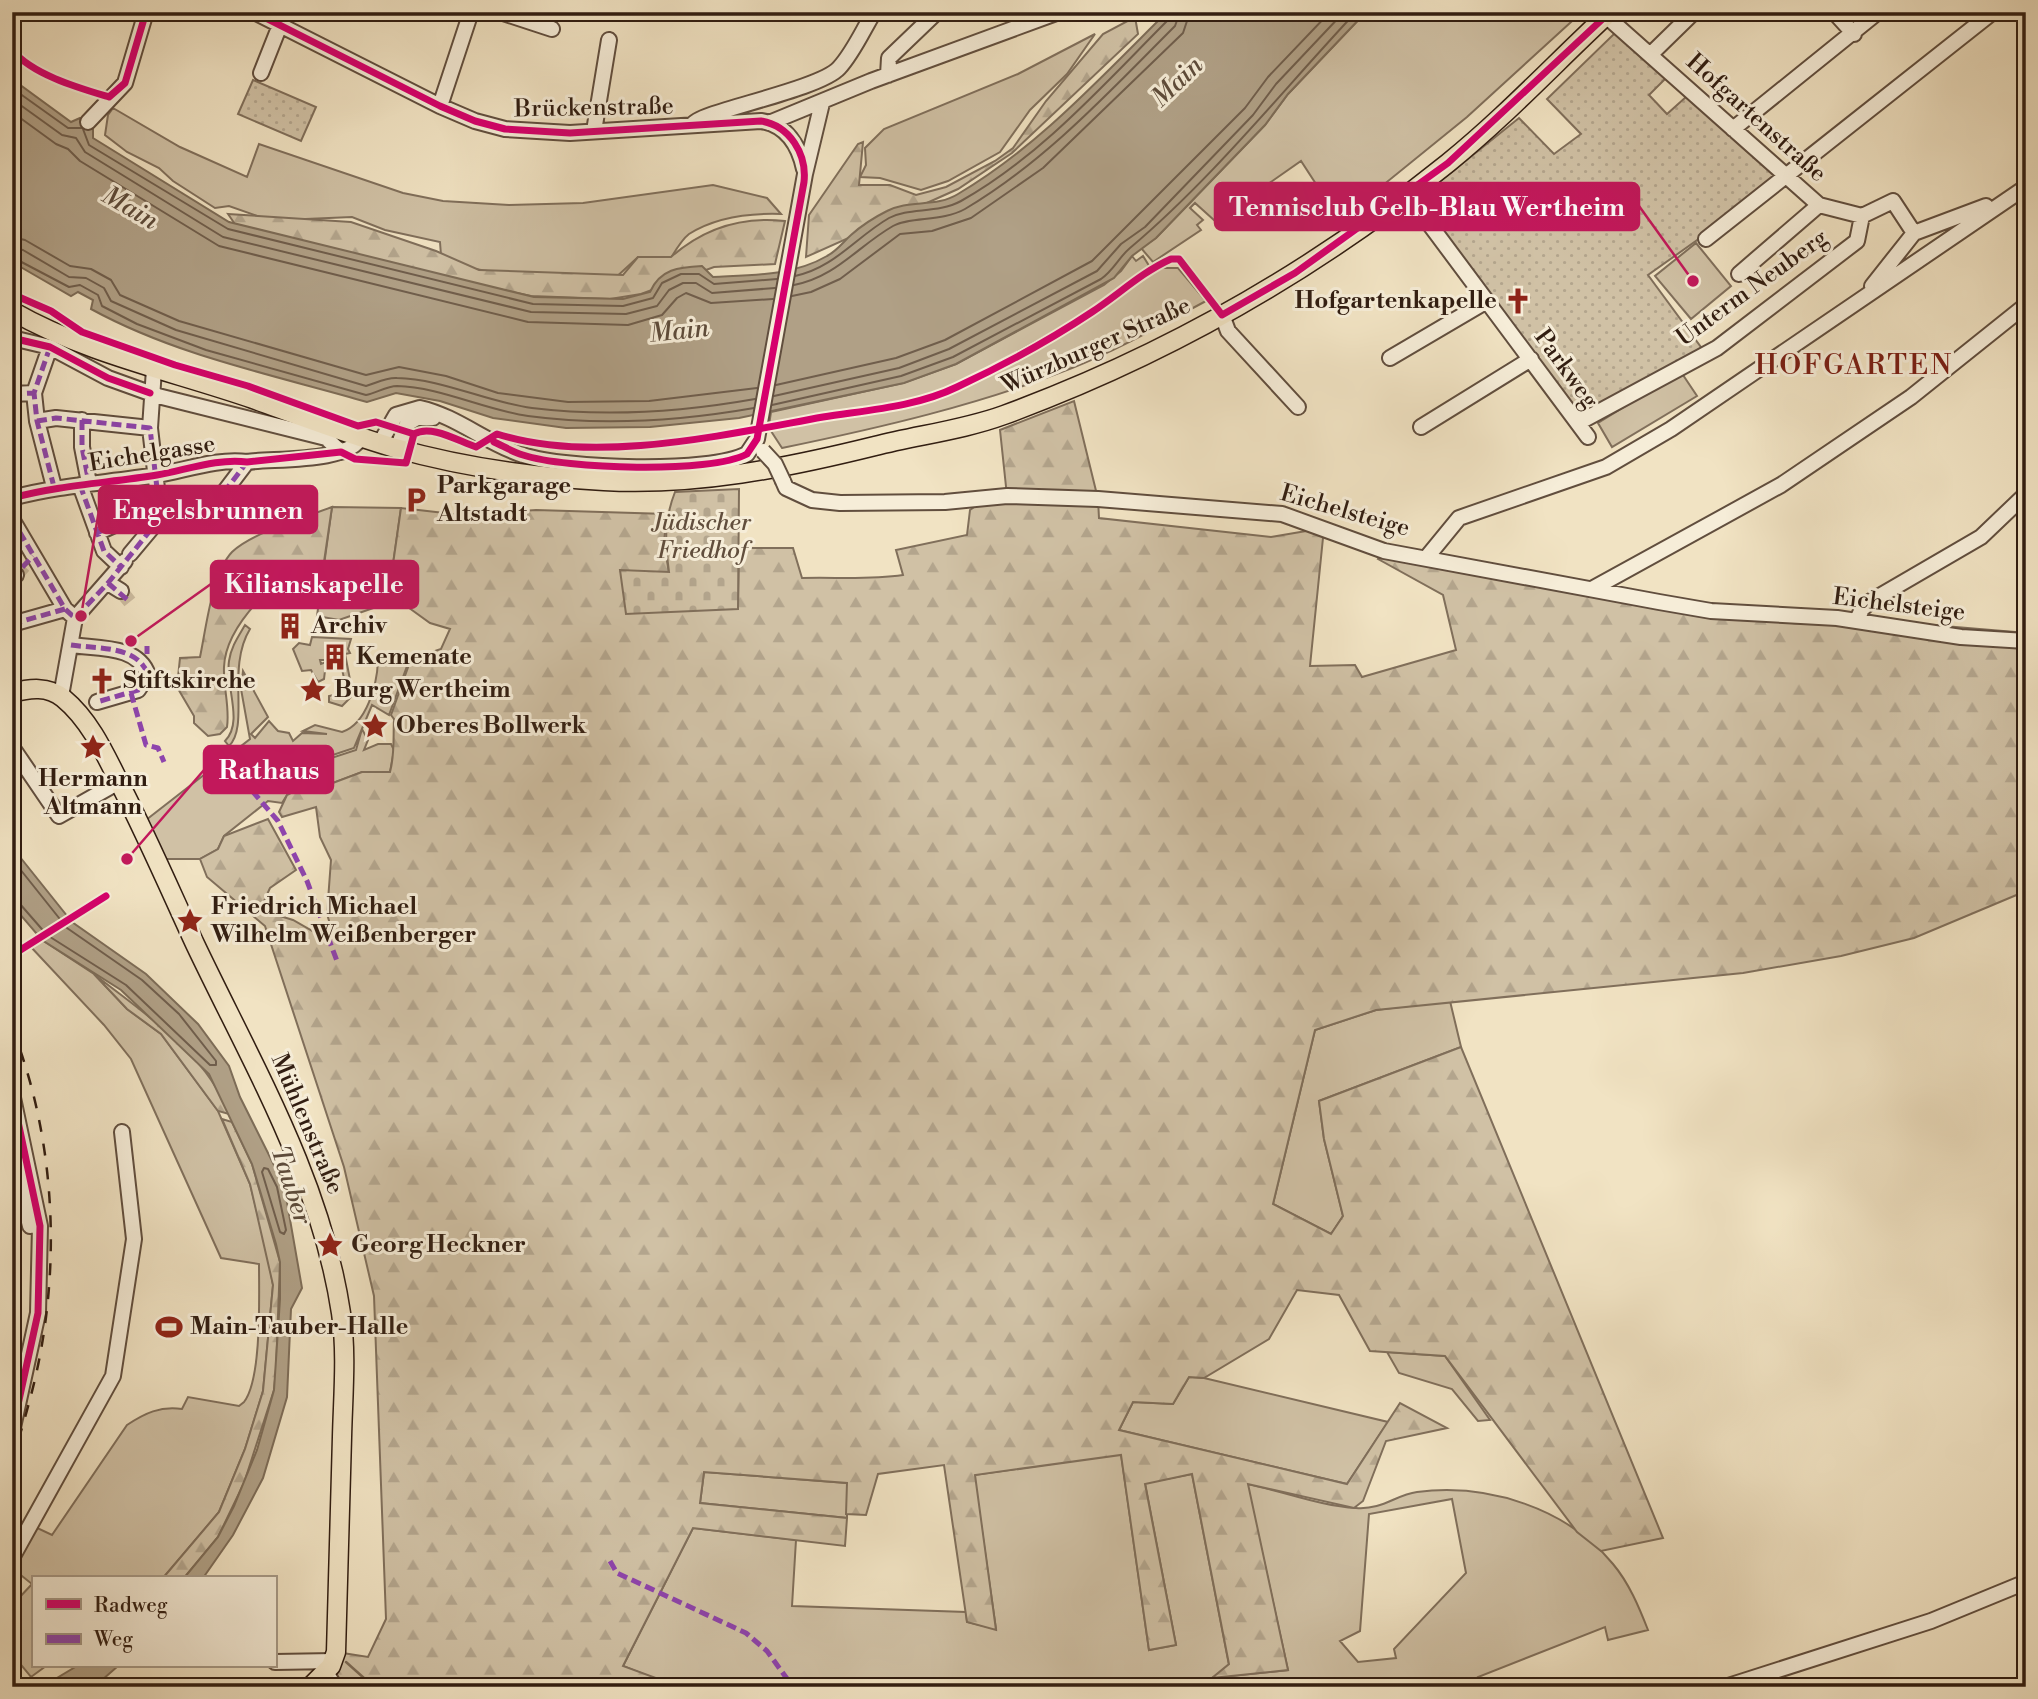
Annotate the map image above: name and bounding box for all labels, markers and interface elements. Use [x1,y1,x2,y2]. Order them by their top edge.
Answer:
street label: Hofgartenstraße [1680,47,1832,189]
water label: Main [1144,49,1210,114]
street label: Brückenstraße [513,92,674,124]
water label: Main [96,179,164,237]
callout: Tennisclub Gelb-Blau Wertheim [1215,183,1639,230]
text: Tennisclub Gelb-Blau Wertheim [1229,192,1625,224]
street label: Unterm Neuberg [1670,223,1834,353]
place label: Hofgartenkapelle [1294,286,1497,316]
church icon: Hofgartenkapelle [1503,286,1533,316]
street label: Würzburger Straße [996,291,1195,402]
water label: Main [648,312,711,350]
street label: Parkweg [1527,323,1605,415]
district label: HOFGARTEN [1755,348,1953,383]
street label: Eichelgasse [87,429,217,479]
place label: Parkgarage Altstadt [436,471,571,529]
street label: Eichelsteige [1277,478,1413,544]
parking icon: Parkgarage Altstadt [401,485,431,515]
callout: Engelsbrunnen [99,486,317,533]
text: Engelsbrunnen [113,495,303,527]
park label: Jüdischer Friedhof [650,508,753,566]
callout: Kilianskapelle [211,561,418,608]
text: Kilianskapelle [224,569,404,601]
street label: Eichelsteige [1831,582,1967,628]
building icon: Archiv [275,611,305,641]
place label: Archiv [310,611,388,641]
building icon: Kemenate [320,642,350,672]
place label: Kemenate [356,642,472,672]
church icon: Stiftskirche [87,666,117,696]
place label: Stiftskirche [123,666,256,696]
place icon: Burg Wertheim [298,675,328,705]
place label: Burg Wertheim [334,675,511,705]
place icon: Oberes Bollwerk [360,711,390,741]
place label: Oberes Bollwerk [396,711,588,741]
place icon: Hermann Altmann [78,732,108,762]
callout: Rathaus [204,746,333,793]
text: Rathaus [218,755,320,787]
place label: Hermann Altmann [38,764,148,822]
place label: Friedrich Michael Wilhelm Weißenberger [210,892,477,950]
place icon: Friedrich Michael Wilhelm Weißenberger [175,906,205,936]
street label: Mühlenstraße [264,1049,350,1199]
water label: Tauber [263,1142,319,1229]
place icon: Georg Heckner [315,1230,345,1260]
place label: Georg Heckner [351,1230,526,1260]
sports icon: Main-Tauber-Halle [154,1312,184,1342]
place label: Main-Tauber-Halle [190,1312,409,1342]
legend [32,1576,276,1668]
text: Radweg [94,1593,168,1619]
text: Weg [93,1627,133,1653]

